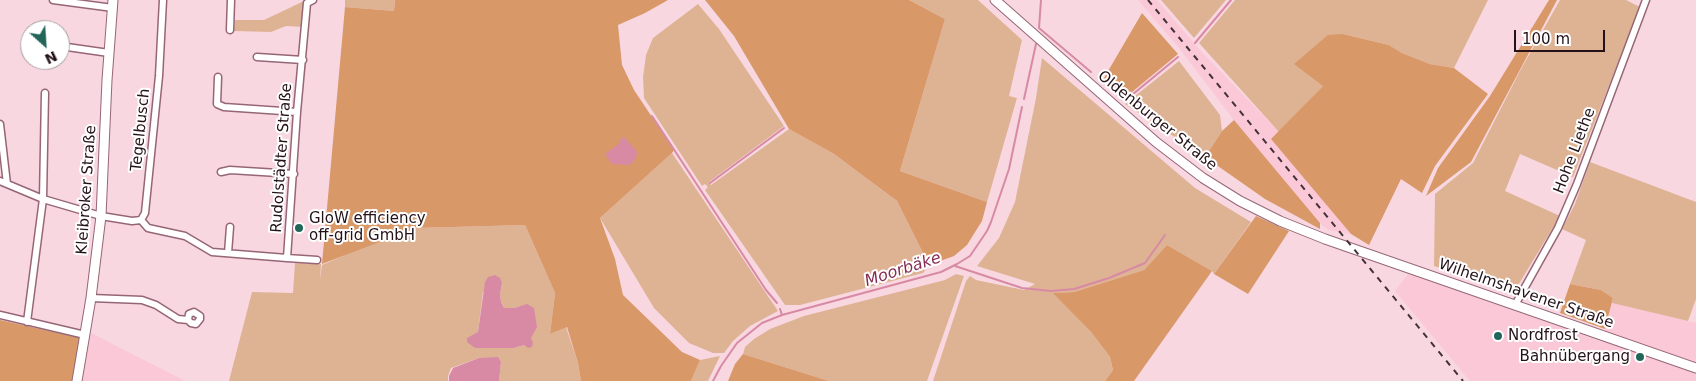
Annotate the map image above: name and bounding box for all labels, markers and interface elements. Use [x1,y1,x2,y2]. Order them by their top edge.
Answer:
north arrow [20,20,70,70]
scale bar [1516,20,1607,52]
text: 100 m [1522,30,1570,48]
text: N [42,48,60,67]
street label: Oldenburger Straße [1094,67,1220,175]
street label: Rudolstädter Straße [268,83,296,233]
street label: Tegelbusch [128,88,154,172]
street label: Hohe Liethe [1550,106,1600,196]
street label: Kleibroker Straße [73,125,101,255]
place label: GloW efficiency off-grid GmbH [309,210,426,245]
marker: GloW efficiency off-grid GmbH [293,222,305,234]
water label: Moorbäke [862,249,944,291]
street label: Wilhelmshavener Straße [1436,256,1616,332]
place label: Nordfrost [1508,327,1578,345]
marker: Nordfrost [1492,330,1504,342]
place label: Bahnübergang [1520,348,1630,366]
marker: Bahnübergang [1634,351,1646,363]

